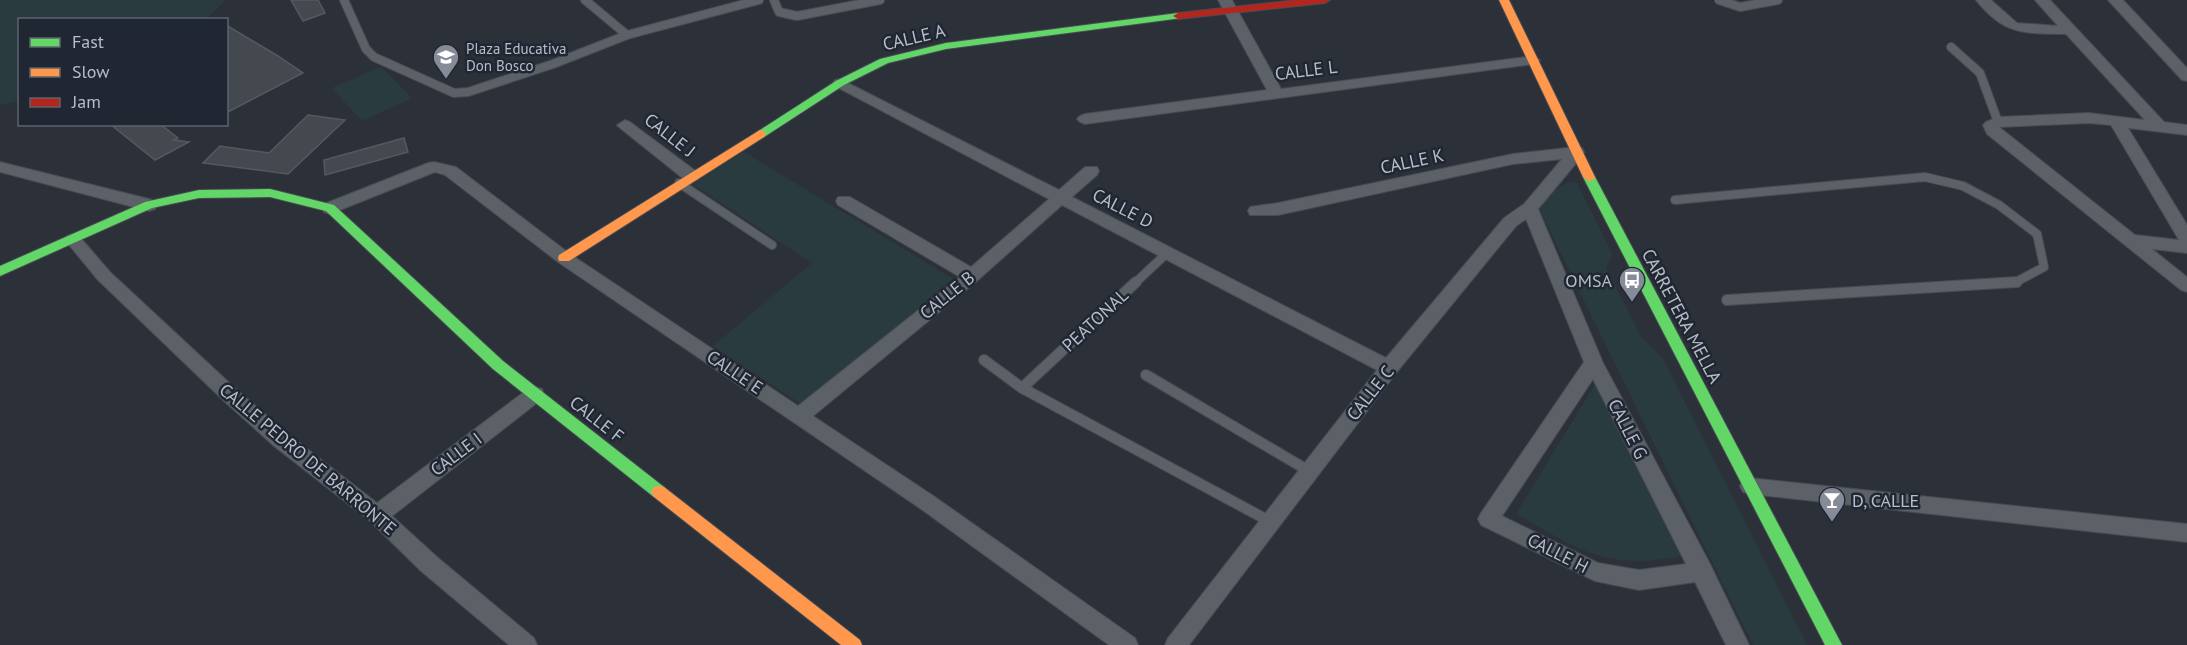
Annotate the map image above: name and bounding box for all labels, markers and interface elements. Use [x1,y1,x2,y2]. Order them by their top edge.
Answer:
legend [18,18,228,126]
street label: CALLE A [881,19,948,55]
text: Fast [72,30,104,53]
place label: Plaza Educativa Don Bosco [466,39,567,75]
school or university icon: Plaza Educativa Don Bosco [431,42,461,80]
street label: CALLE L [1273,55,1339,85]
text: Slow [72,60,110,83]
text: Jam [71,90,101,113]
street label: CALLE J [640,108,700,162]
street label: CALLE K [1378,143,1446,179]
street label: CALLE D [1089,183,1157,233]
street label: CARRETERA MELLA [1637,245,1727,388]
bus stop icon: OMSA [1617,265,1647,303]
street label: CALLE B [915,266,979,324]
place label: OMSA [1565,269,1612,292]
street label: PEATONAL [1057,283,1133,357]
street label: CALLE E [702,345,768,399]
street label: CALLE C [1341,361,1399,425]
street label: CALLE PEDRO DE BARRONTE [215,378,401,540]
street label: CALLE F [565,391,629,447]
street label: CALLE G [1603,395,1653,463]
street label: CALLE I [426,427,486,481]
bar icon: D, CALLE [1817,485,1847,523]
place label: D, CALLE [1852,489,1919,512]
street label: CALLE H [1524,528,1592,578]

